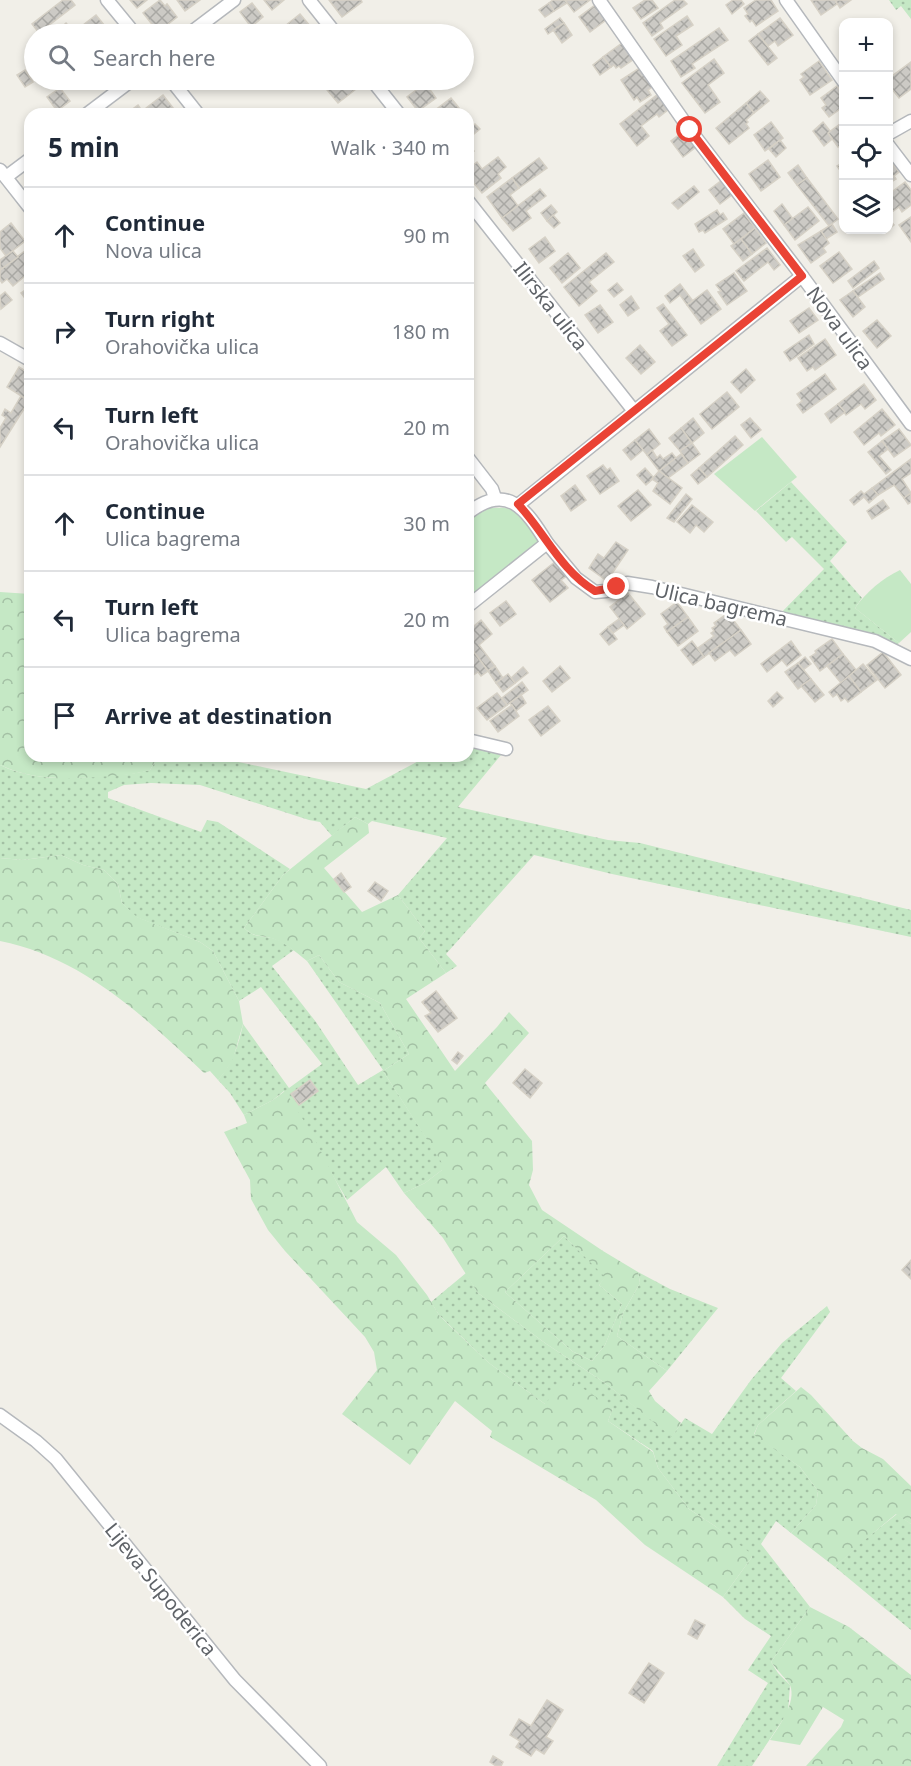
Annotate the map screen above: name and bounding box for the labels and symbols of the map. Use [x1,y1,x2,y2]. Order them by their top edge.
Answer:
route start [676,116,702,142]
street label: Ilirska ulica [508,256,594,356]
street label: Nova ulica [801,281,879,375]
route end [603,573,629,599]
street label: Ulica bagrema [652,576,790,632]
street label: Lijeva Supoderica [99,1517,223,1661]

